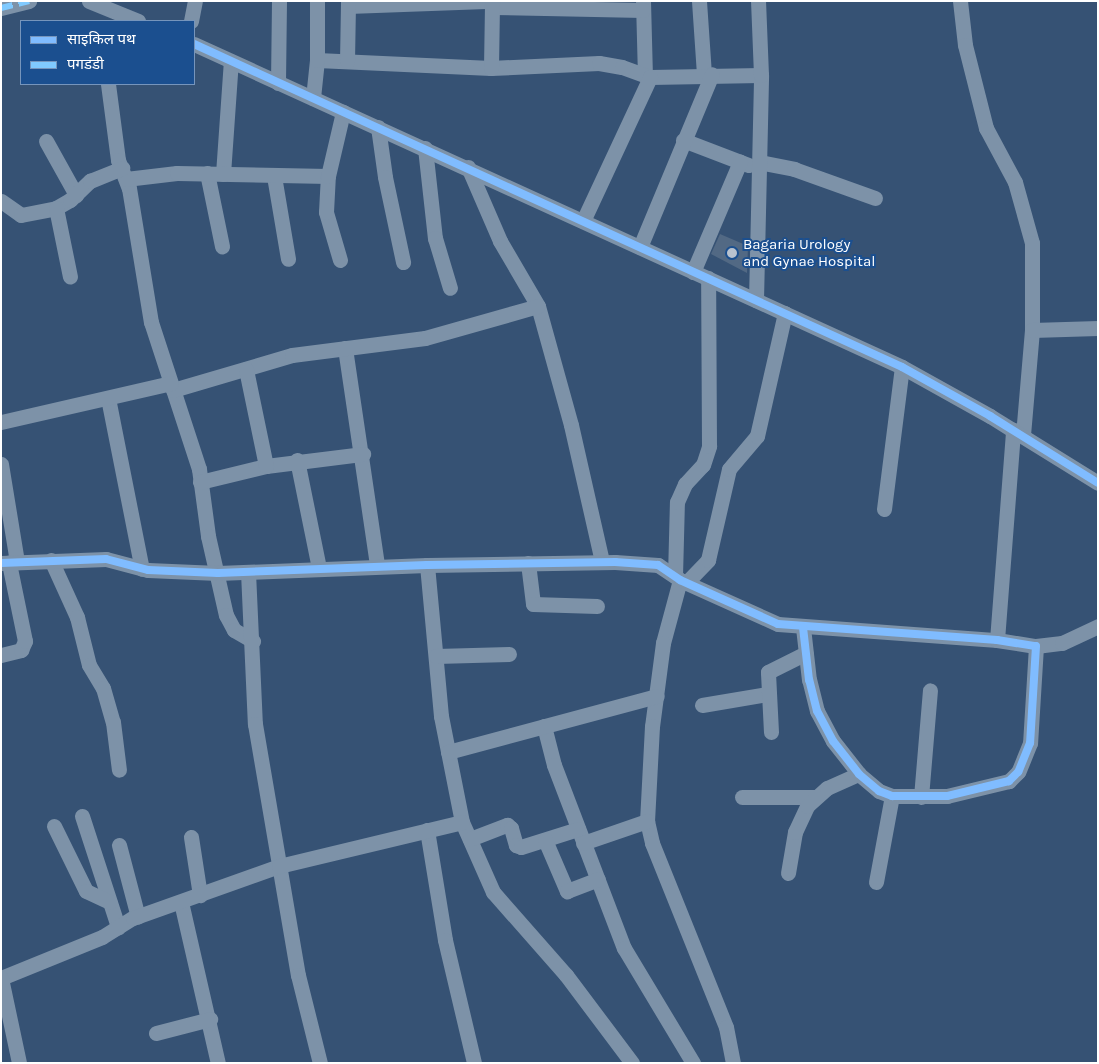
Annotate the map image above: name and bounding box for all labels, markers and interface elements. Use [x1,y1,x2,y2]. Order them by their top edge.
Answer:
legend [20,20,195,85]
text: साइकिल पथ [67,30,136,48]
text: पगडंडी [67,55,104,73]
place label: Bagaria Urology and Gynae Hospital [743,235,875,270]
marker: Bagaria Urology and Gynae Hospital [725,246,739,260]

